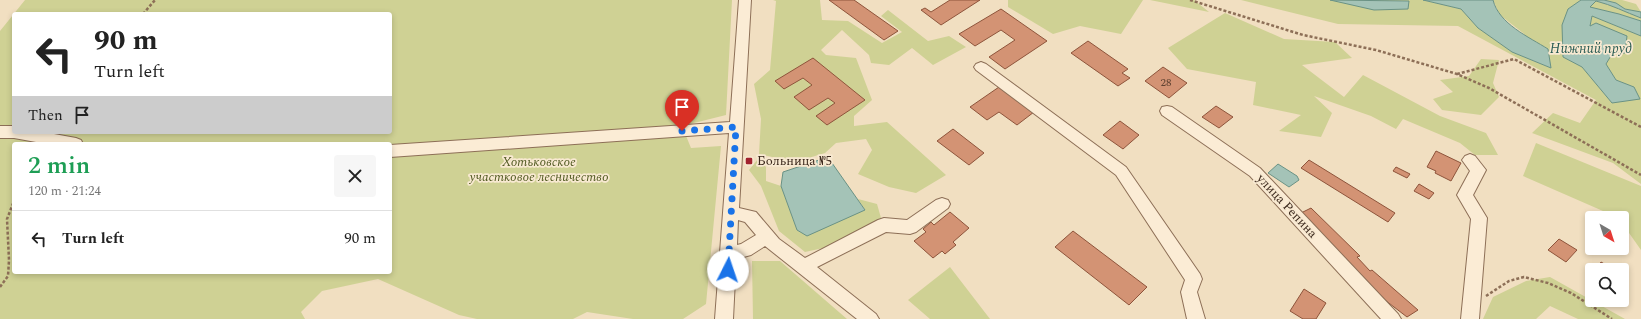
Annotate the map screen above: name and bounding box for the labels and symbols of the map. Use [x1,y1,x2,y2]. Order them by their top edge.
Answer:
water label: Нижний пруд [1550,38,1632,59]
house number: 28 [1161,74,1172,91]
pin [665,90,699,131]
place label: Больница №5 [757,151,832,171]
park label: Хотьковское участковое лесничество [468,152,609,187]
marker: Больница №5 [744,156,754,166]
street label: улица Репина [1251,169,1323,243]
north arrow [1585,211,1629,255]
position arrow [707,249,749,291]

